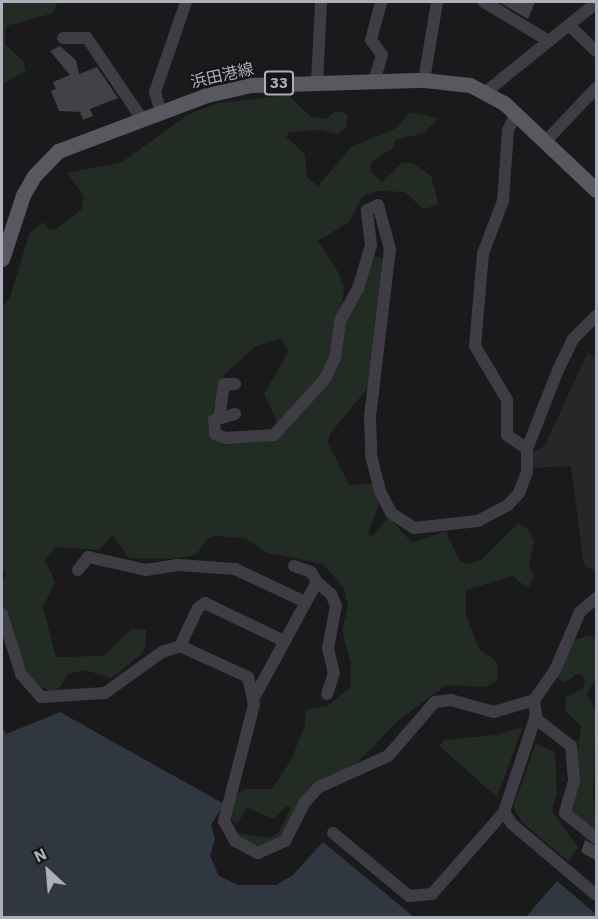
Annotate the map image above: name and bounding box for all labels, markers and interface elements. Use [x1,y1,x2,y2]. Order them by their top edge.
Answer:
street label: 浜田港線 [189,58,255,92]
road number: 33 [264,71,294,95]
north arrow [18,841,78,901]
text: N [31,843,50,866]

